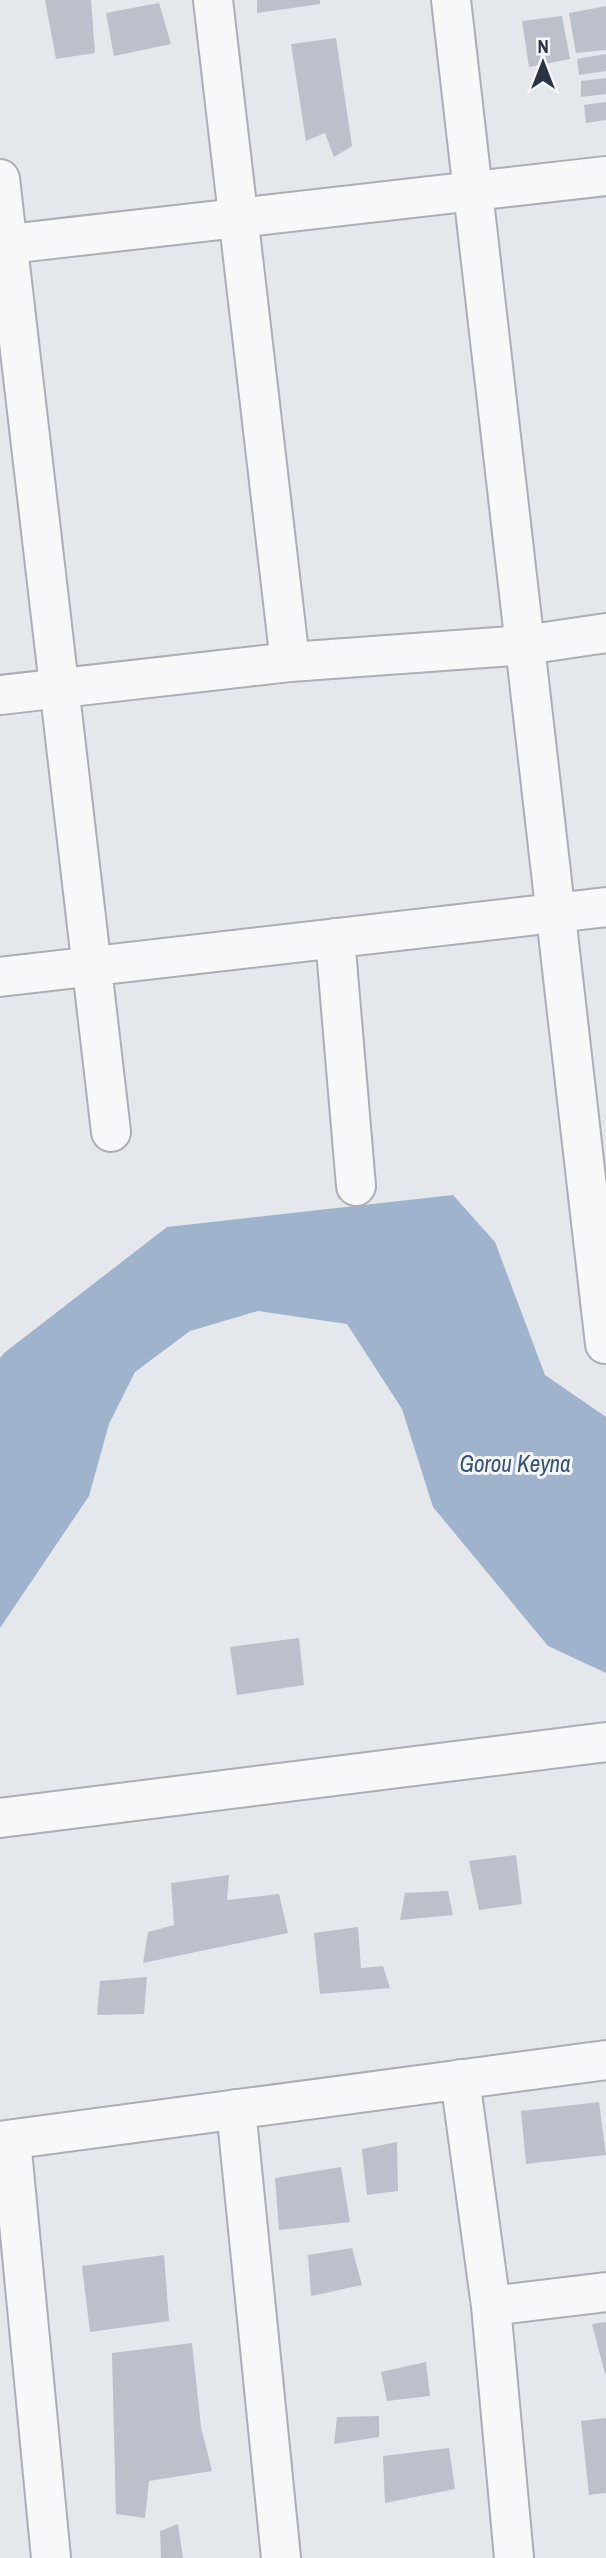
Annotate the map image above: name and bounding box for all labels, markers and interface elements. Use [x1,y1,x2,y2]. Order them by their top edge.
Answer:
north arrow [508,28,578,98]
text: N [537,33,549,59]
water label: Gorou Keyna [459,1448,571,1479]

